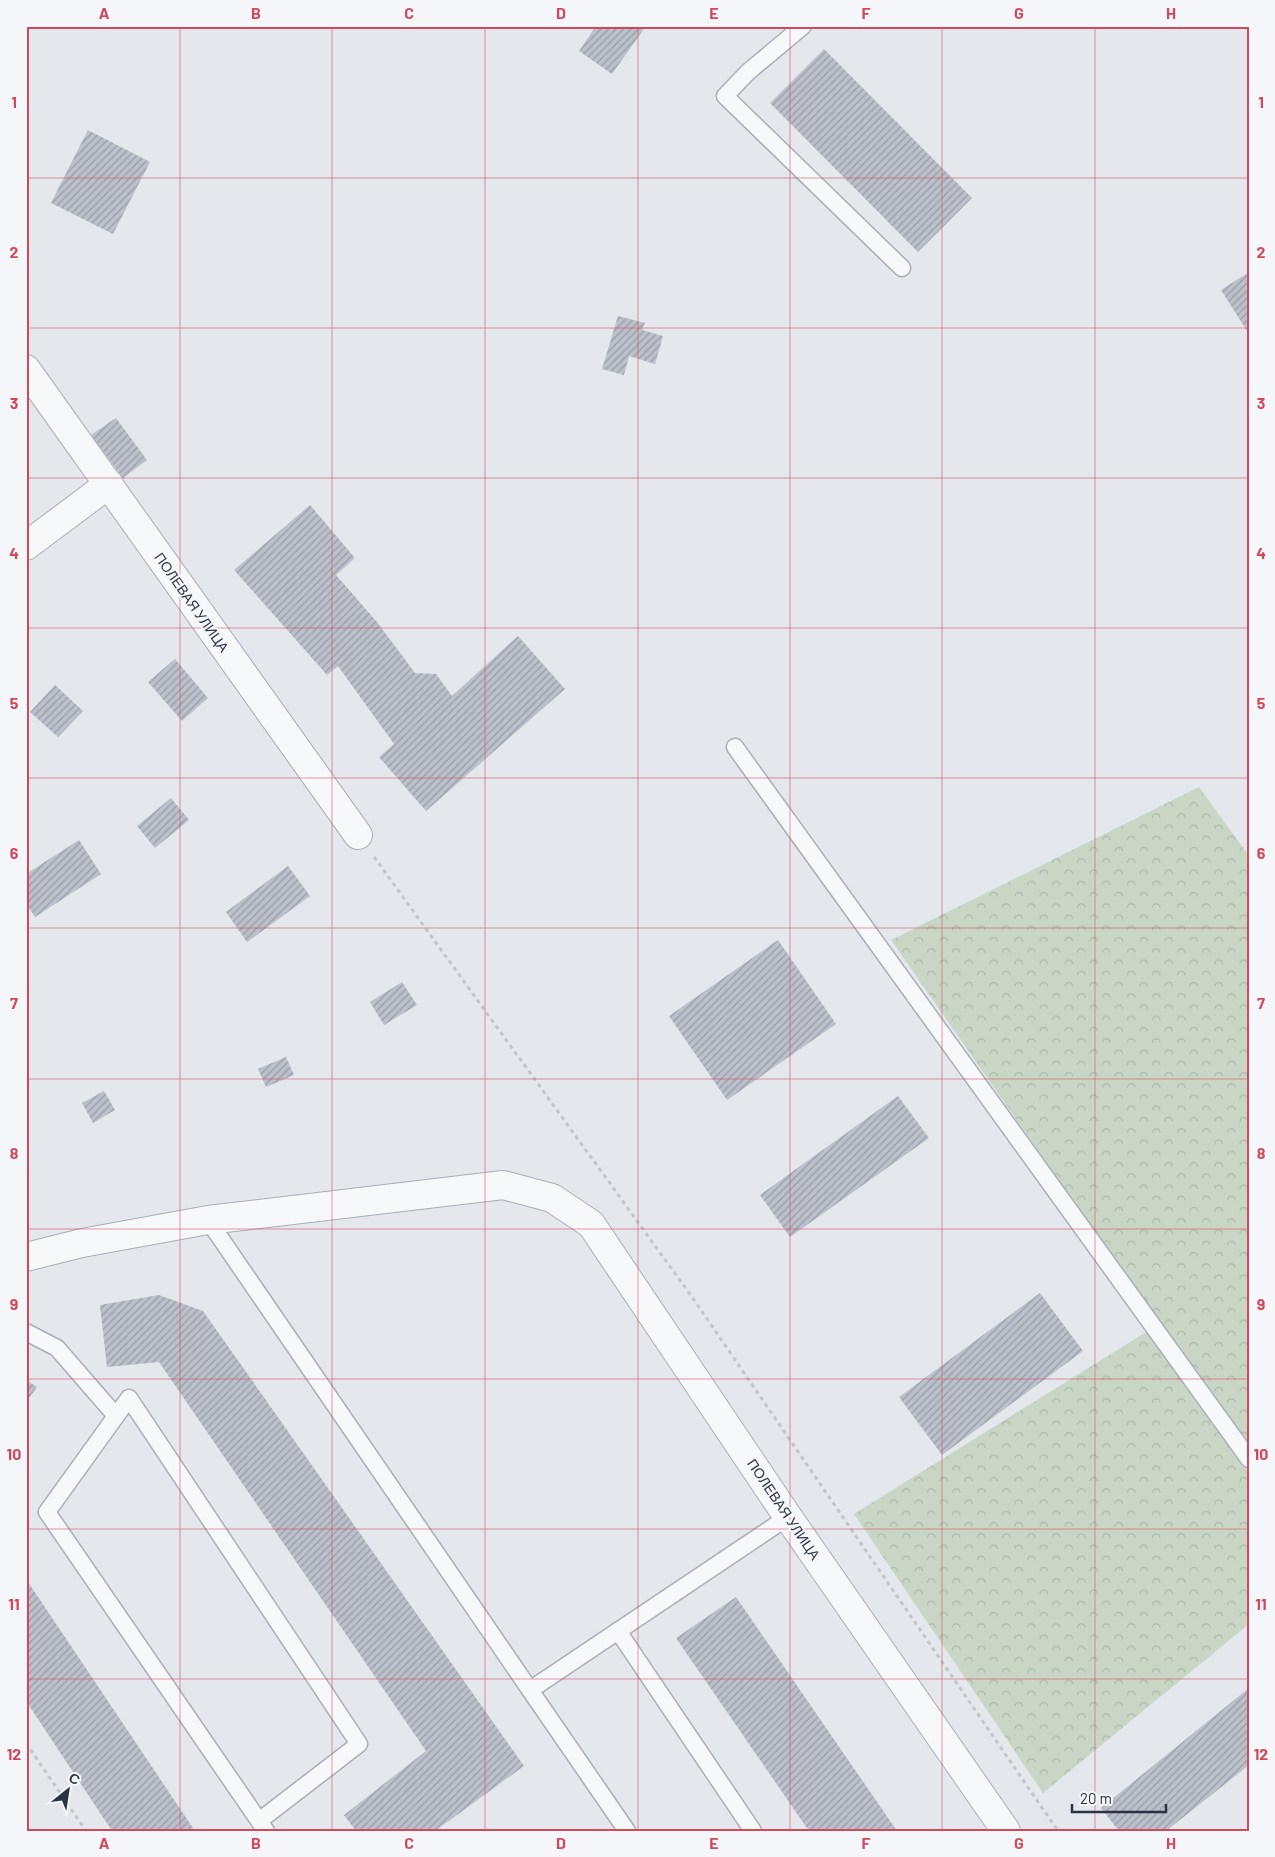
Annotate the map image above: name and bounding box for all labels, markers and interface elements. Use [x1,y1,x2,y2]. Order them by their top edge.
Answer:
text: A [99,3,110,22]
text: B [251,3,261,22]
text: C [404,3,414,22]
text: D [556,3,566,22]
text: E [709,3,719,22]
text: F [862,3,871,22]
text: G [1014,3,1024,22]
text: H [1166,3,1176,22]
text: 1 [11,92,17,111]
text: 1 [1258,92,1264,111]
text: 2 [10,242,19,261]
text: 2 [1257,242,1266,261]
text: 3 [10,393,18,412]
text: 3 [1257,393,1265,412]
text: 4 [9,543,19,562]
text: 4 [1256,543,1266,562]
street label: ПОЛЕВАЯ УЛИЦА [151,549,233,656]
text: 5 [10,693,19,712]
text: 5 [1257,693,1266,712]
text: 6 [10,843,19,862]
text: 6 [1257,843,1266,862]
text: 7 [10,993,18,1012]
text: 7 [1257,993,1265,1012]
text: 8 [10,1143,19,1162]
text: 8 [1257,1143,1266,1162]
text: 9 [10,1294,18,1313]
text: 9 [1257,1294,1265,1313]
text: 10 [7,1444,21,1463]
text: 10 [1254,1444,1268,1463]
street label: ПОЛЕВАЯ УЛИЦА [744,1455,824,1563]
text: 11 [8,1594,20,1613]
text: 11 [1255,1594,1267,1613]
text: 12 [7,1744,21,1763]
text: 12 [1254,1744,1268,1763]
north arrow [42,1764,92,1814]
text: С [66,1768,83,1788]
scale bar [1072,1782,1166,1814]
text: 20 m [1080,1789,1112,1807]
text: A [99,1833,110,1852]
text: B [251,1833,261,1852]
text: C [404,1833,414,1852]
text: D [556,1833,566,1852]
text: E [709,1833,719,1852]
text: F [862,1833,871,1852]
text: G [1014,1833,1024,1852]
text: H [1166,1833,1176,1852]

